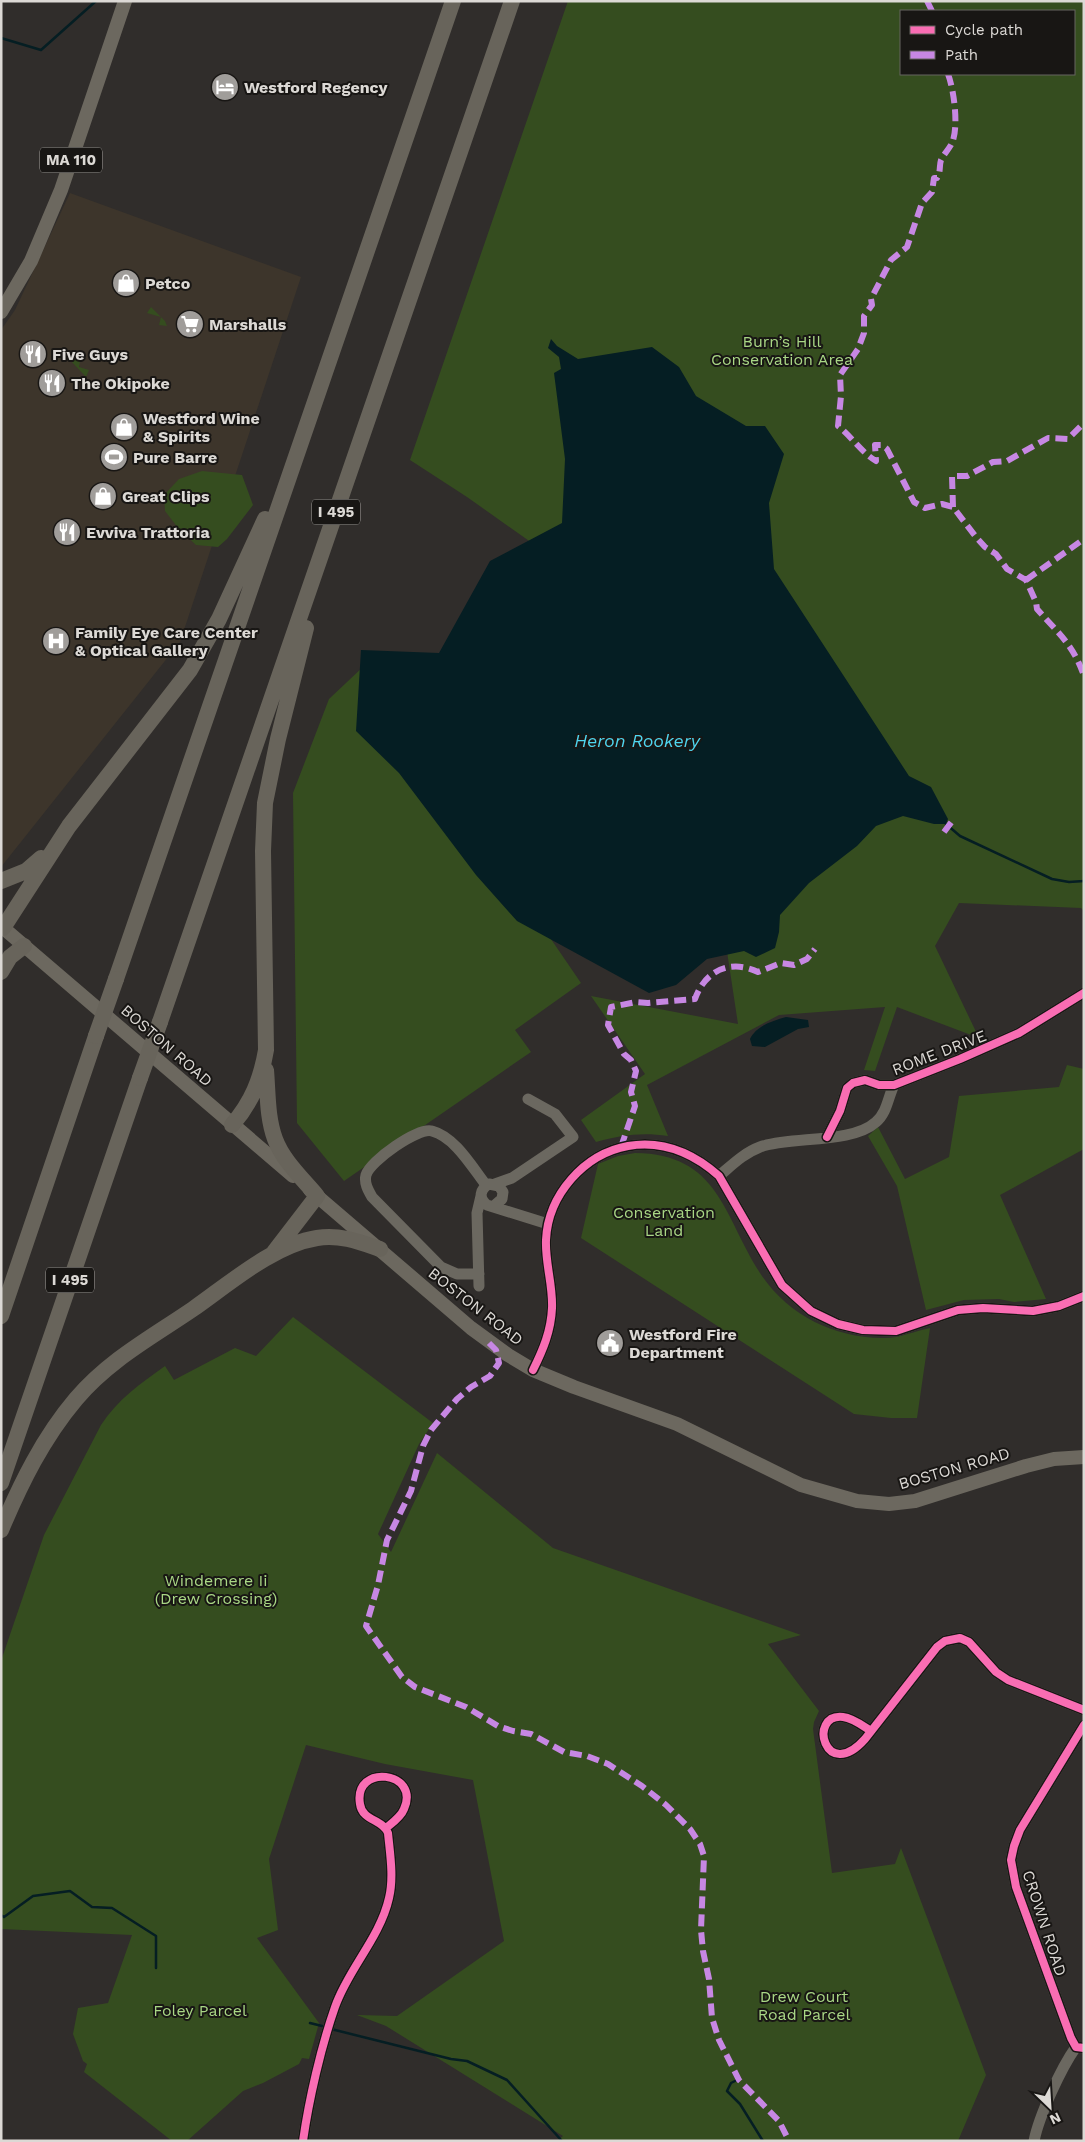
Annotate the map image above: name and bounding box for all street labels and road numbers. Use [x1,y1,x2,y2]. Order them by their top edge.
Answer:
road number: MA 110 [40,148,102,172]
road number: I 495 [312,500,360,524]
street label: BOSTON ROAD [117,1001,216,1090]
street label: ROME DRIVE [889,1026,989,1079]
street label: BOSTON ROAD [425,1264,527,1349]
road number: I 495 [46,1268,94,1292]
street label: BOSTON ROAD [896,1444,1012,1493]
street label: CROWN ROAD [1018,1868,1071,1978]

